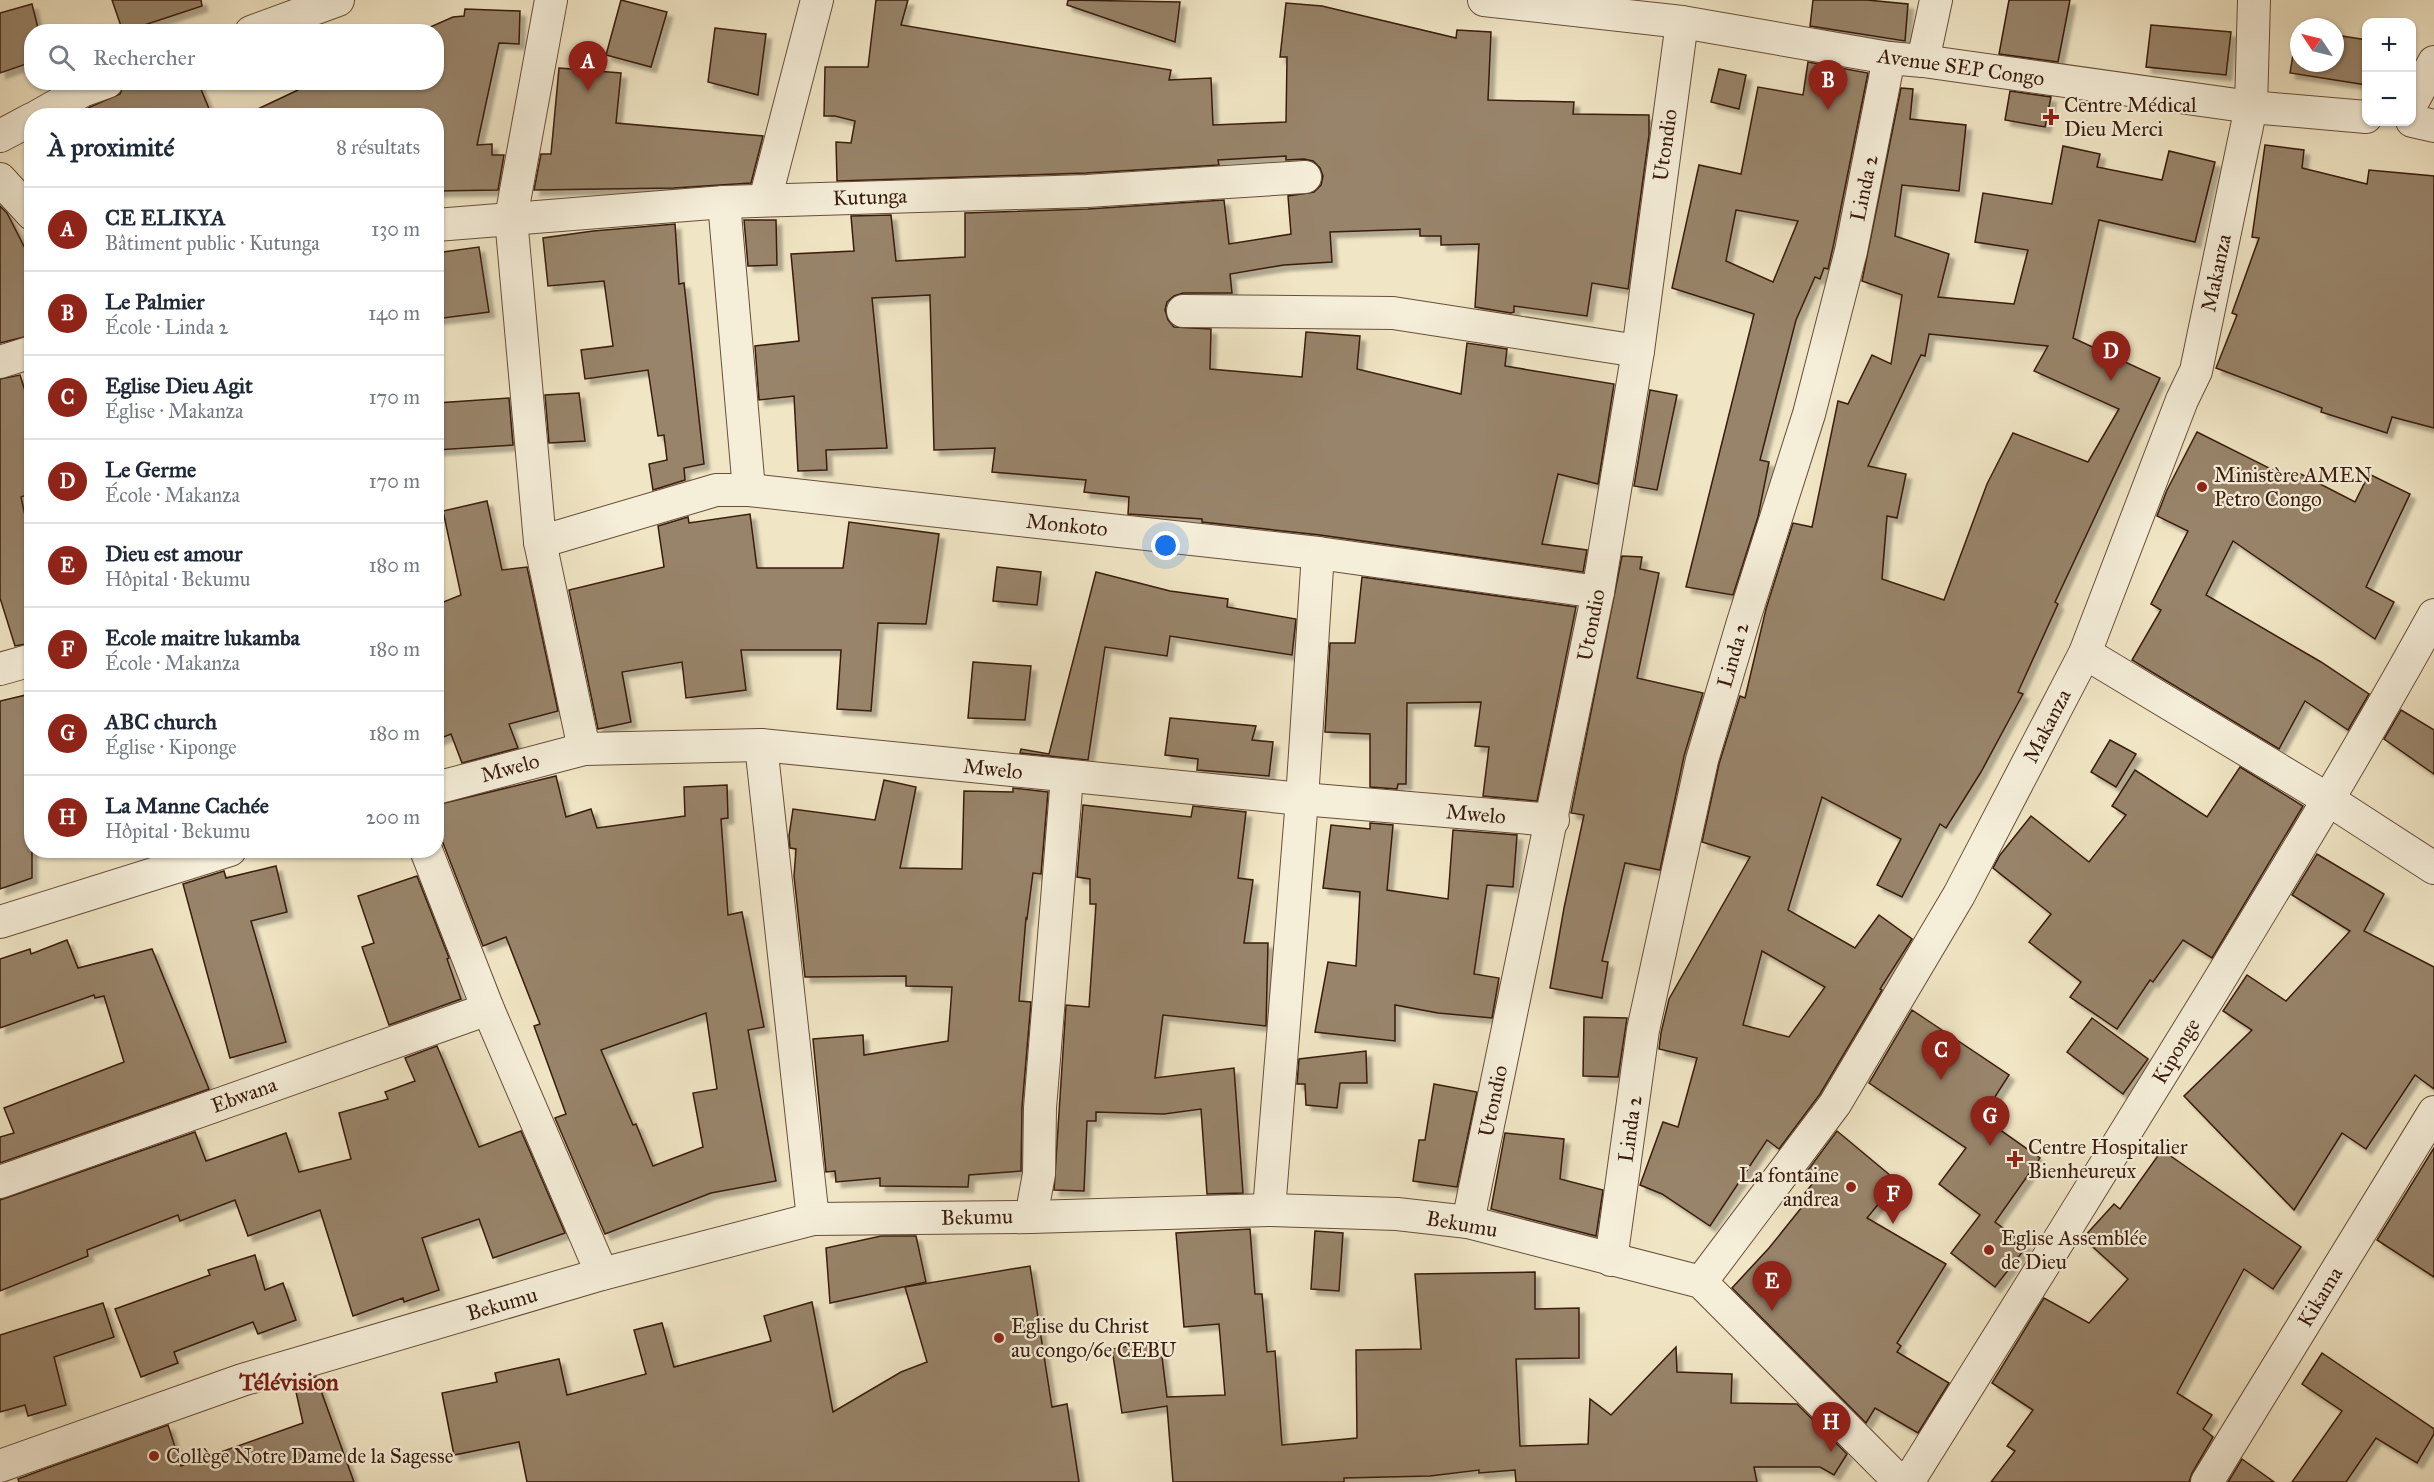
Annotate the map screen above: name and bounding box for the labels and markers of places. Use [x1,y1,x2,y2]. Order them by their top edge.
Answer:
pin: A [568,42,608,91]
pin: B [1808,60,1848,110]
place label: Centre Médical Dieu Merci [2064,92,2197,142]
marker: Centre Médical Dieu Merci [2042,108,2060,126]
pin: D [2092,332,2130,381]
place label: Ministère AMEN Petro Congo [2214,462,2372,512]
marker: Ministère AMEN Petro Congo [2195,480,2209,494]
pin: C [1922,1030,1960,1080]
pin: G [1970,1096,2010,1146]
place label: Centre Hospitalier Bienheureux [2028,1134,2188,1184]
marker: Centre Hospitalier Bienheureux [2006,1150,2024,1168]
place label: La fontaine andrea [1739,1162,1839,1212]
pin: F [1874,1174,1912,1224]
marker: La fontaine andrea [1844,1180,1858,1194]
place label: Eglise Assemblée de Dieu [2001,1225,2147,1275]
marker: Eglise Assemblée de Dieu [1982,1243,1996,1257]
pin: E [1752,1262,1792,1311]
place label: Eglise du Christ au congo/6e CEBU [1011,1313,1177,1363]
marker: Eglise du Christ au congo/6e CEBU [992,1331,1006,1345]
pin: H [1812,1402,1850,1452]
place label: Collège Notre Dame de la Sagesse [166,1443,454,1469]
marker: Collège Notre Dame de la Sagesse [147,1449,161,1463]

